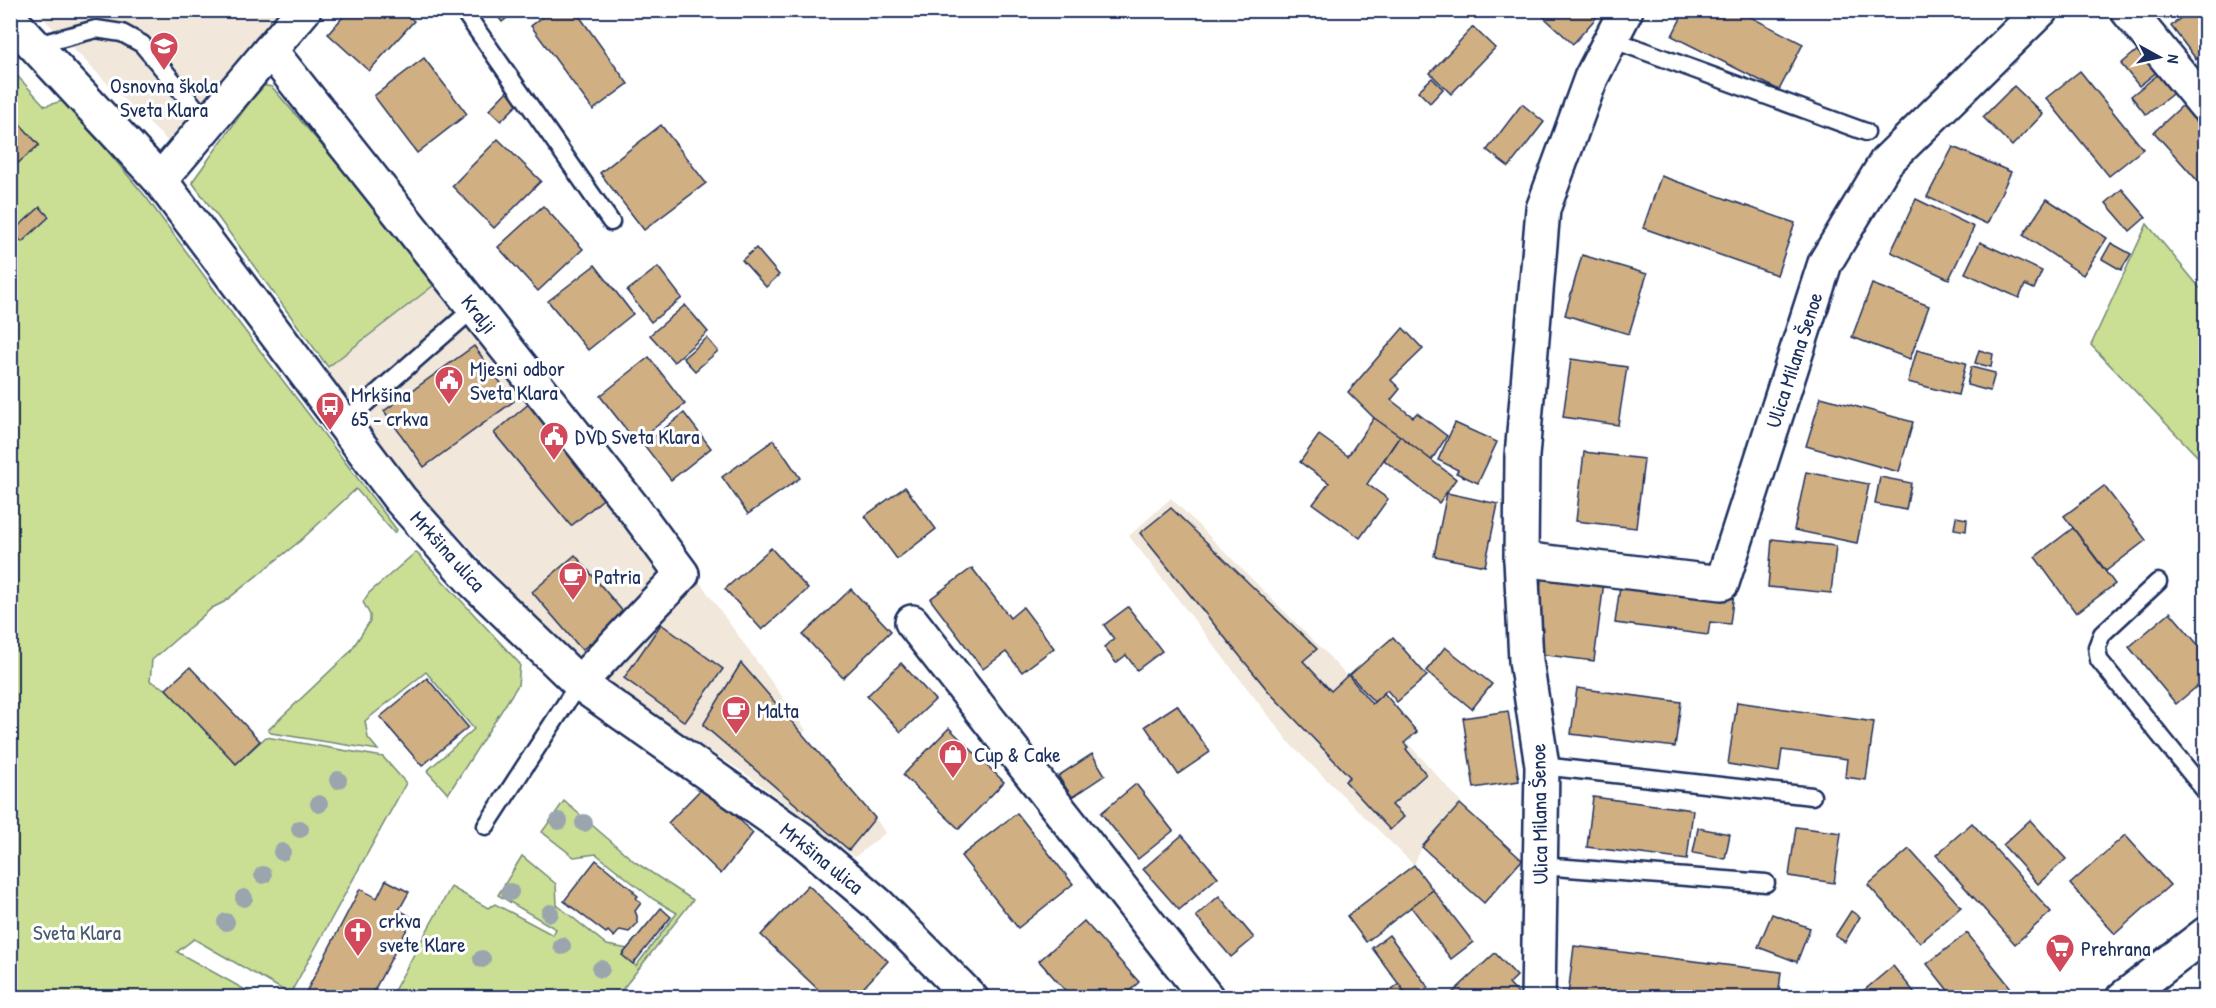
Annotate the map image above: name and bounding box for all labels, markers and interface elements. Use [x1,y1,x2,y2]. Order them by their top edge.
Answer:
north arrow [2129,27,2189,87]
school or university icon: Osnovna škola Sveta Klara [148,30,180,72]
text: N [2162,53,2185,65]
place label: Osnovna škola Sveta Klara [110,71,218,124]
street label: Kralji [454,288,504,340]
street label: Ulica Milana Šenoe [1758,288,1830,432]
place label: Mjesni odbor Sveta Klara [470,354,565,407]
public building icon: Mjesni odbor Sveta Klara [433,364,465,406]
place label: Mrkšina 65 - crkva [351,380,428,433]
bus stop icon: Mrkšina 65 - crkva [314,390,346,432]
public building icon: DVD Sveta Klara [538,420,570,462]
place label: DVD Sveta Klara [575,422,699,451]
street label: Mrkšina ulica [404,504,492,598]
cafe icon: Patria [557,560,589,602]
place label: Patria [594,562,641,591]
cafe icon: Malta [720,694,752,736]
place label: Malta [757,696,799,725]
shop icon: Cup & Cake [937,738,969,780]
place label: Cup & Cake [974,740,1061,769]
street label: Ulica Milana Šenoe [1523,743,1555,885]
street label: Mrkšina ulica [774,815,870,901]
place label: crkva svete Klare [379,906,466,959]
church icon: crkva svete Klare [342,916,374,958]
park label: Sveta Klara [33,918,121,947]
supermarket icon: Prehrana [2044,932,2076,974]
place label: Prehrana [2081,934,2150,963]

